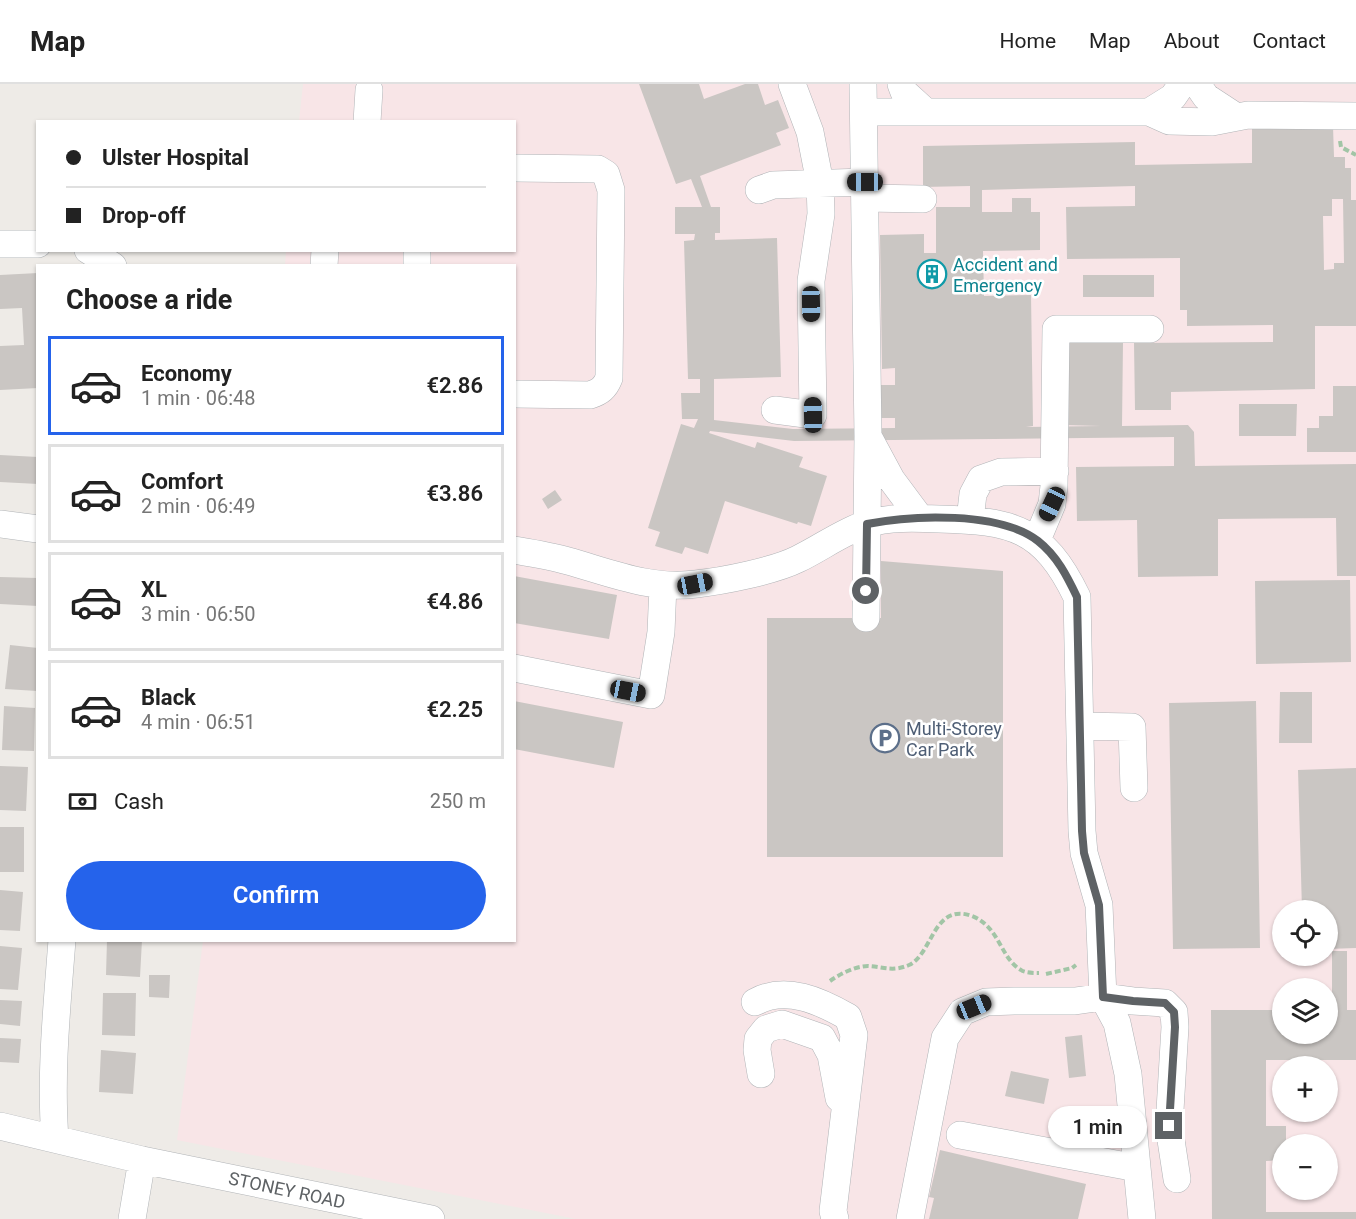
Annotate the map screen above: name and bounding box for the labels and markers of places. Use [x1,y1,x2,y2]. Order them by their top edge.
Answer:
place label: Accident and Emergency [953,254,1058,296]
building icon: Accident and Emergency [916,258,948,290]
place label: Multi-Storey Car Park [906,718,1002,760]
parking icon: Multi-Storey Car Park [869,722,901,754]

